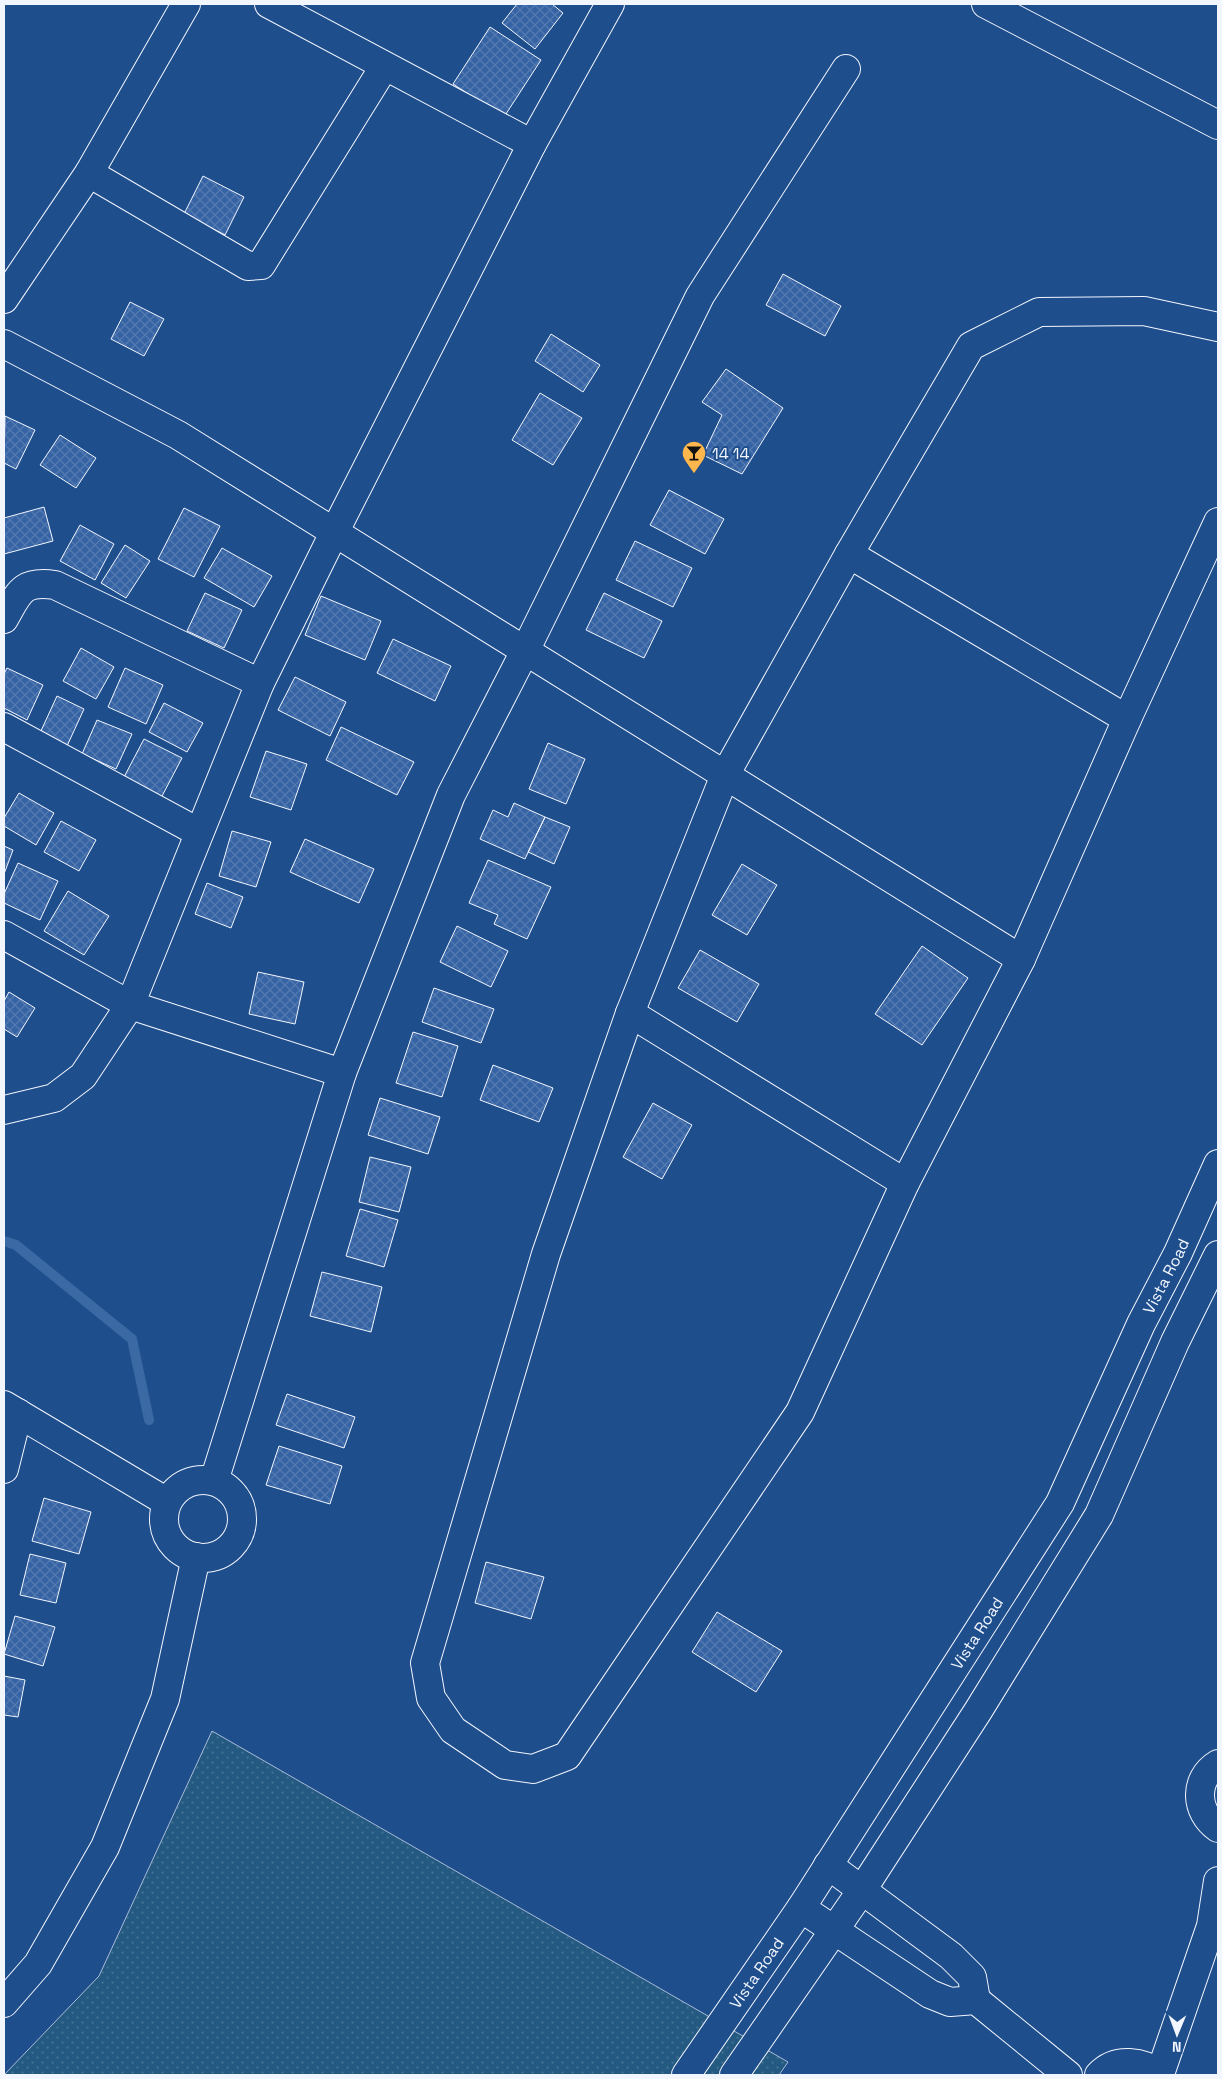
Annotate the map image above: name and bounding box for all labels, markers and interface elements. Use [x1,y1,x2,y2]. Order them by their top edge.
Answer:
bar icon: 14 14 [681,440,707,474]
place label: 14 14 [712,443,750,464]
street label: Vista Road [1138,1235,1194,1318]
street label: Vista Road [946,1593,1008,1674]
street label: Vista Road [725,1933,789,2013]
north arrow [1152,2009,1202,2059]
text: N [1172,2038,1182,2056]

